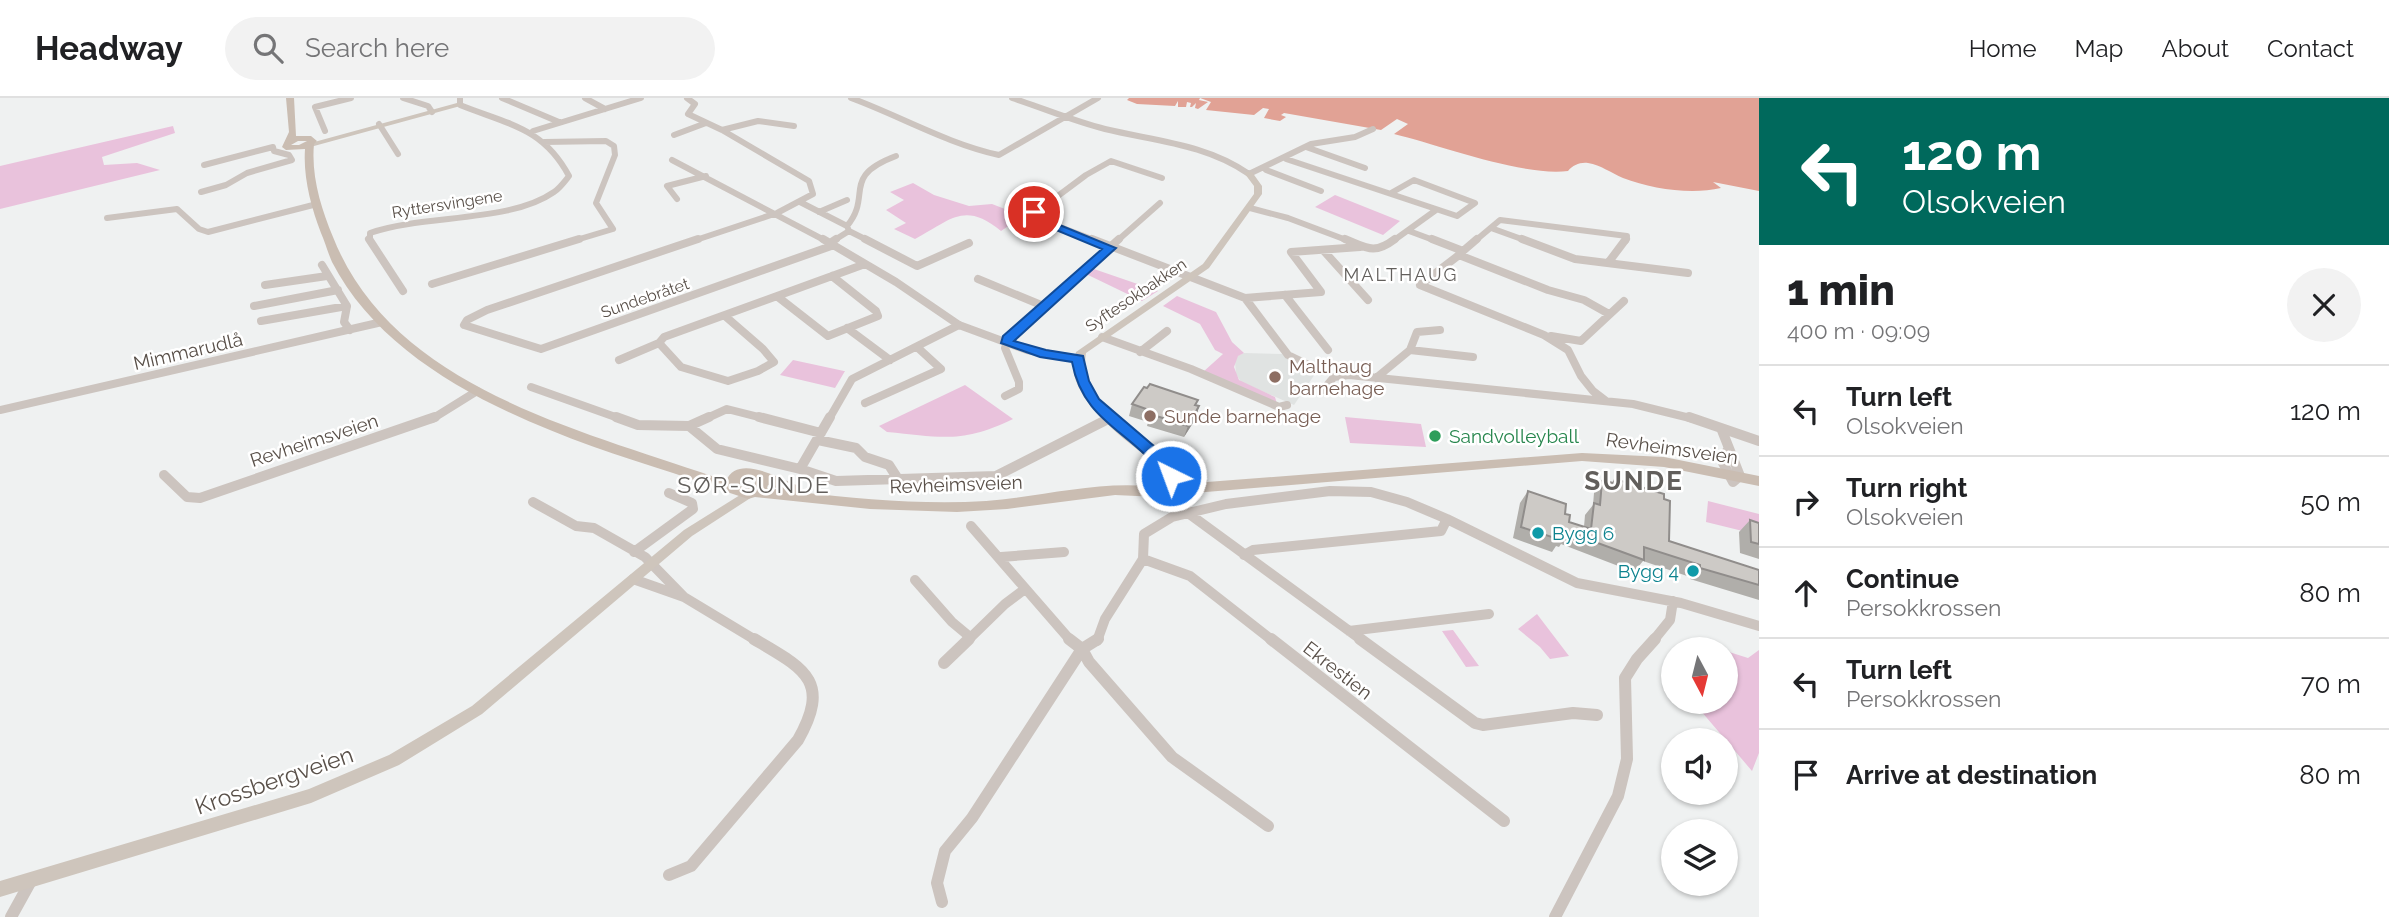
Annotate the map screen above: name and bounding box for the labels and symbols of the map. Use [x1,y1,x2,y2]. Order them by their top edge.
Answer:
pin [1004,182,1064,242]
street label: Ryttersvingene [390,186,504,222]
street label: Syftesokbakken [1082,254,1190,336]
district label: MALTHAUG [1344,264,1458,285]
street label: Sundebråtet [598,274,692,322]
street label: Mimmarudlå [131,328,245,374]
place label: Malthaug barnehage [1289,355,1384,399]
marker: Malthaug barnehage [1267,369,1283,385]
place label: Sunde barnehage [1164,405,1321,427]
marker: Sunde barnehage [1142,408,1158,424]
street label: Revheimsveien [247,409,381,471]
place label: Sandvolleyball [1449,425,1580,447]
marker: Sandvolleyball [1427,428,1443,444]
street label: Revheimsveien [1605,428,1739,468]
position arrow [1134,439,1208,513]
district label: SUNDE [1584,466,1684,496]
district label: SØR-SUNDE [677,471,831,498]
street label: Revheimsveien [889,471,1023,497]
place label: Bygg 6 [1552,522,1614,544]
marker: Bygg 6 [1530,525,1546,541]
place label: Bygg 4 [1618,560,1679,582]
marker: Bygg 4 [1685,563,1701,579]
street label: Ekrestien [1299,636,1377,704]
north arrow [1661,637,1738,714]
street label: Krossbergveien [191,740,357,820]

